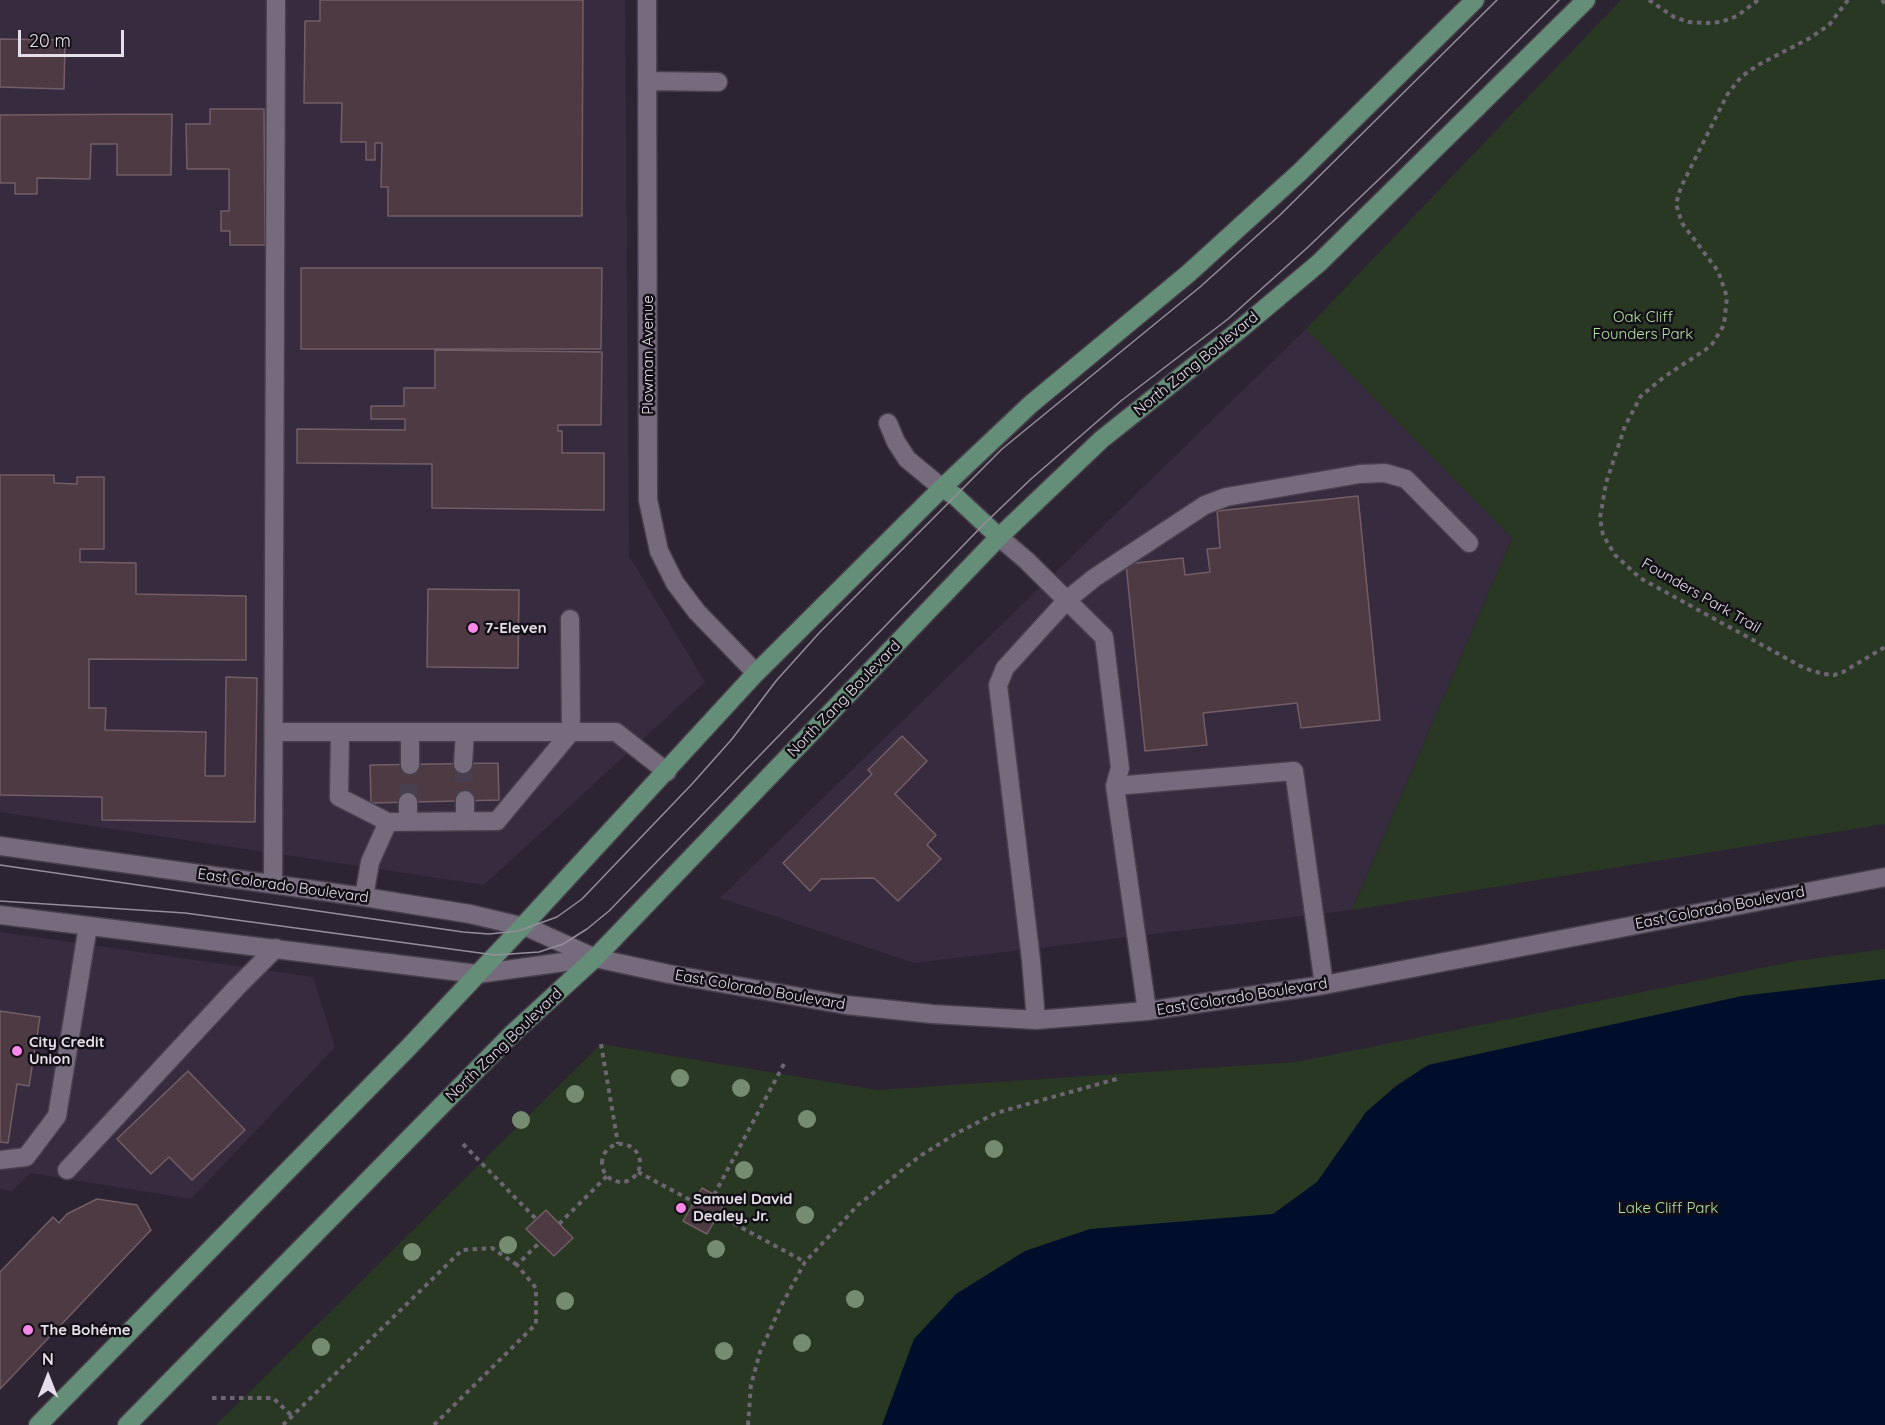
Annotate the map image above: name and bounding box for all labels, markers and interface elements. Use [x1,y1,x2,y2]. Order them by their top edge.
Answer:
scale bar [21,18,128,56]
text: 20 m [29,29,71,52]
street label: Plowman Avenue [639,295,657,415]
street label: North Zang Boulevard [1130,308,1262,420]
park label: Oak Cliff Founders Park [1593,308,1693,343]
street label: Founders Park Trail [1638,555,1764,637]
place label: 7-Eleven [485,619,547,637]
marker: 7-Eleven [466,621,480,635]
street label: North Zang Boulevard [784,637,904,761]
street label: East Colorado Boulevard [196,865,370,907]
street label: East Colorado Boulevard [1634,883,1806,933]
street label: East Colorado Boulevard [673,966,847,1014]
street label: East Colorado Boulevard [1155,975,1329,1019]
street label: North Zang Boulevard [442,985,566,1105]
place label: City Credit Union [29,1033,105,1068]
marker: City Credit Union [10,1044,24,1058]
place label: Samuel David Dealey, Jr. [693,1190,792,1225]
park label: Lake Cliff Park [1618,1199,1718,1217]
marker: Samuel David Dealey, Jr. [674,1201,688,1215]
place label: The Bohéme [40,1321,131,1339]
marker: The Bohéme [21,1323,35,1337]
north arrow [18,1347,78,1407]
text: N [42,1349,54,1369]

